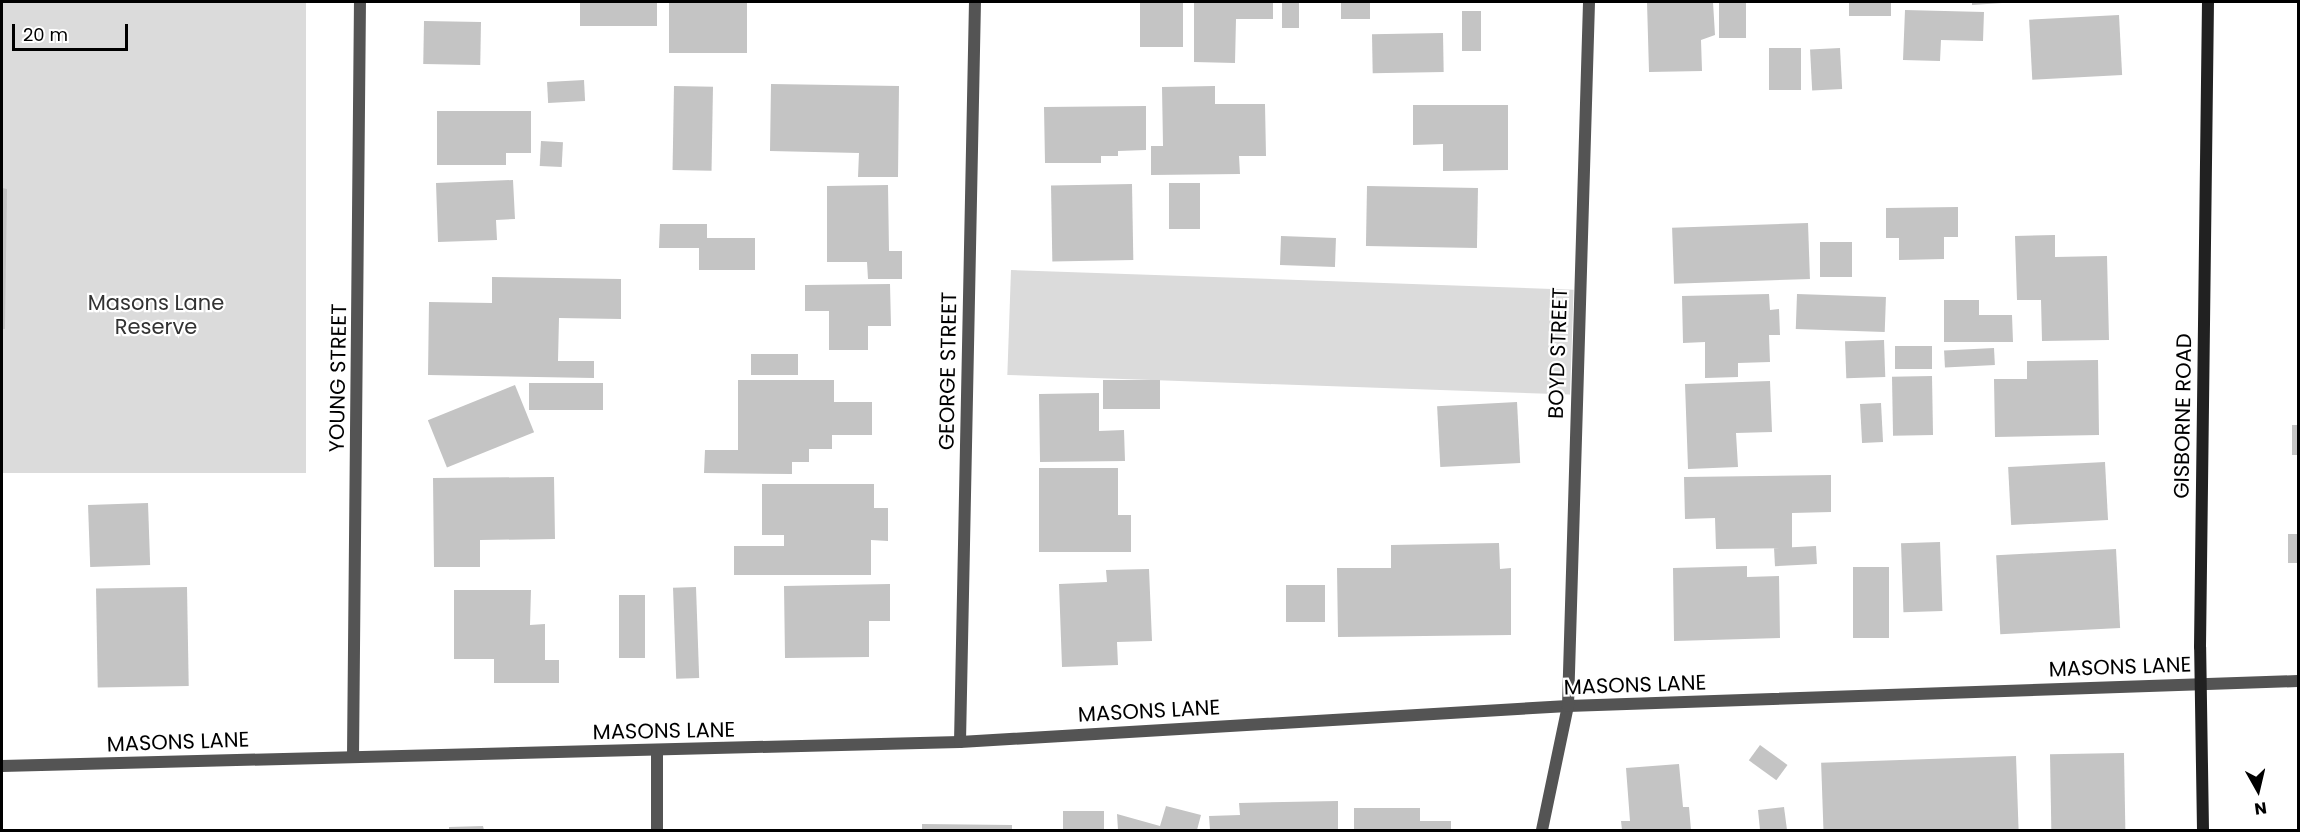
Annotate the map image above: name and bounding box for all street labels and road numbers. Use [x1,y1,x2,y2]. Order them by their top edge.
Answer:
street label: BOYD STREET [1543,287,1573,419]
street label: GEORGE STREET [934,292,962,450]
street label: YOUNG STREET [324,303,352,453]
street label: GISBORNE ROAD [2169,333,2197,499]
street label: MASONS LANE [2048,652,2192,682]
street label: MASONS LANE [1563,670,1707,700]
street label: MASONS LANE [1077,695,1221,727]
street label: MASONS LANE [593,717,735,745]
street label: MASONS LANE [106,727,250,757]

